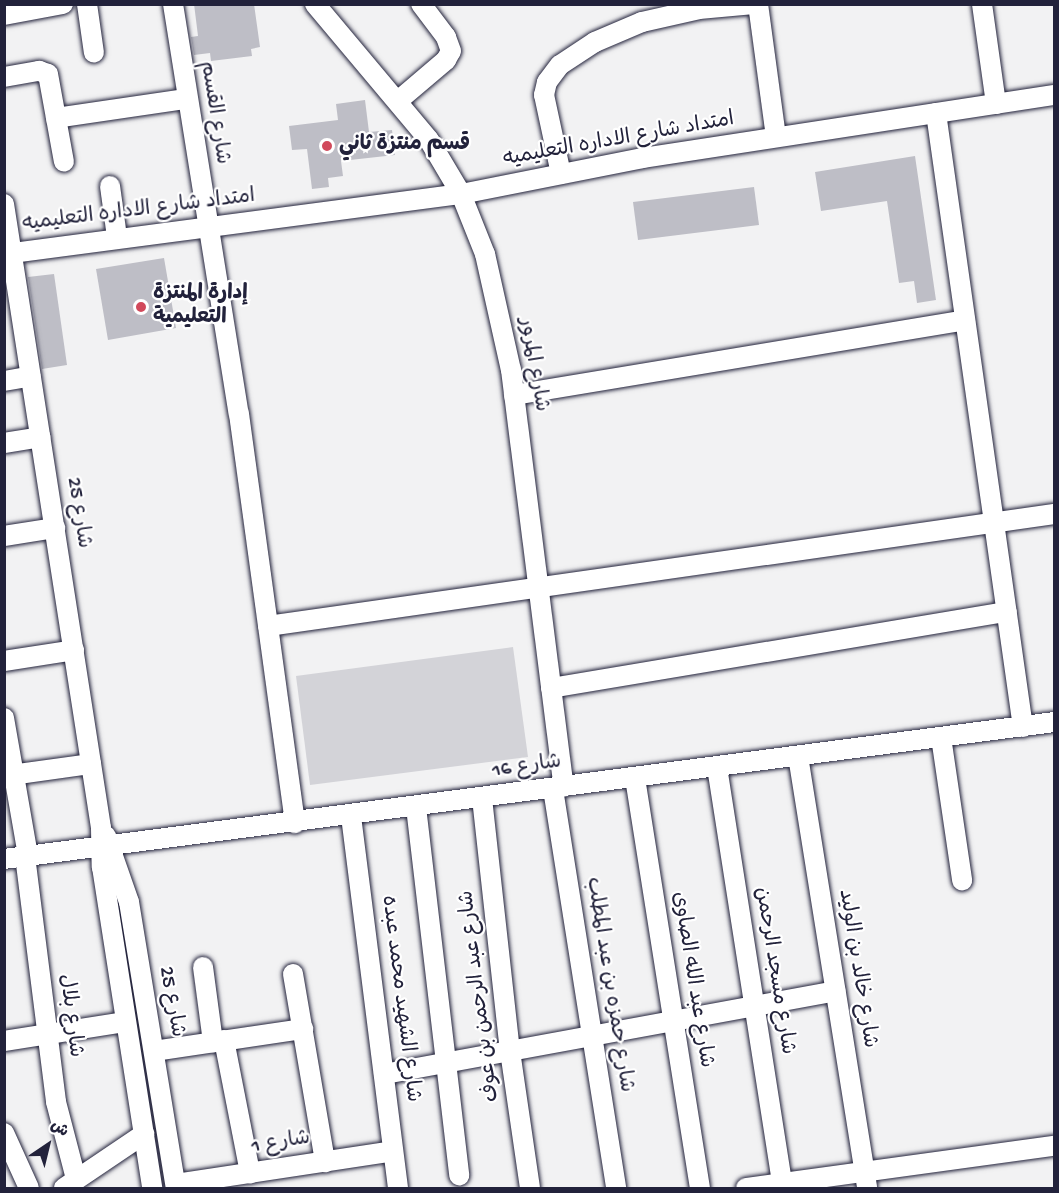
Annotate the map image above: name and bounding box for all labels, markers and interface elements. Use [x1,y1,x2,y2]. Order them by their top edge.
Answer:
street label: شارع القسم [192,60,234,166]
street label: امتداد شارع الاداره التعليميه [502,108,736,174]
place label: قسم منتزة ثاني [339,133,470,159]
marker: قسم منتزة ثاني [320,139,334,153]
street label: امتداد شارع الاداره التعليميه [21,185,257,239]
place label: إدارة المنتزة التعليمية [153,282,248,332]
marker: إدارة المنتزة التعليمية [134,300,148,314]
street label: شارع المرور [511,316,553,414]
street label: شارع 25 [59,476,95,550]
street label: شارع 16 [491,751,563,785]
street label: شارع حمزه بن عبد المطلب [579,876,637,1094]
street label: شارع مسجد الرحمن [747,885,799,1057]
street label: شارع خالد بن الوليد [831,888,881,1050]
street label: شارع عبد الرحمن بن عوف [456,889,506,1103]
street label: شارع عبد الله الصاوى [665,890,717,1070]
street label: شارع الشهيد محمد عبده [374,894,424,1104]
street label: شارع 25 [151,964,189,1040]
street label: شارع بلال [51,973,87,1059]
north arrow [18,1115,78,1175]
text: ش [46,1117,71,1143]
street label: شارع 1 [250,1127,312,1161]

